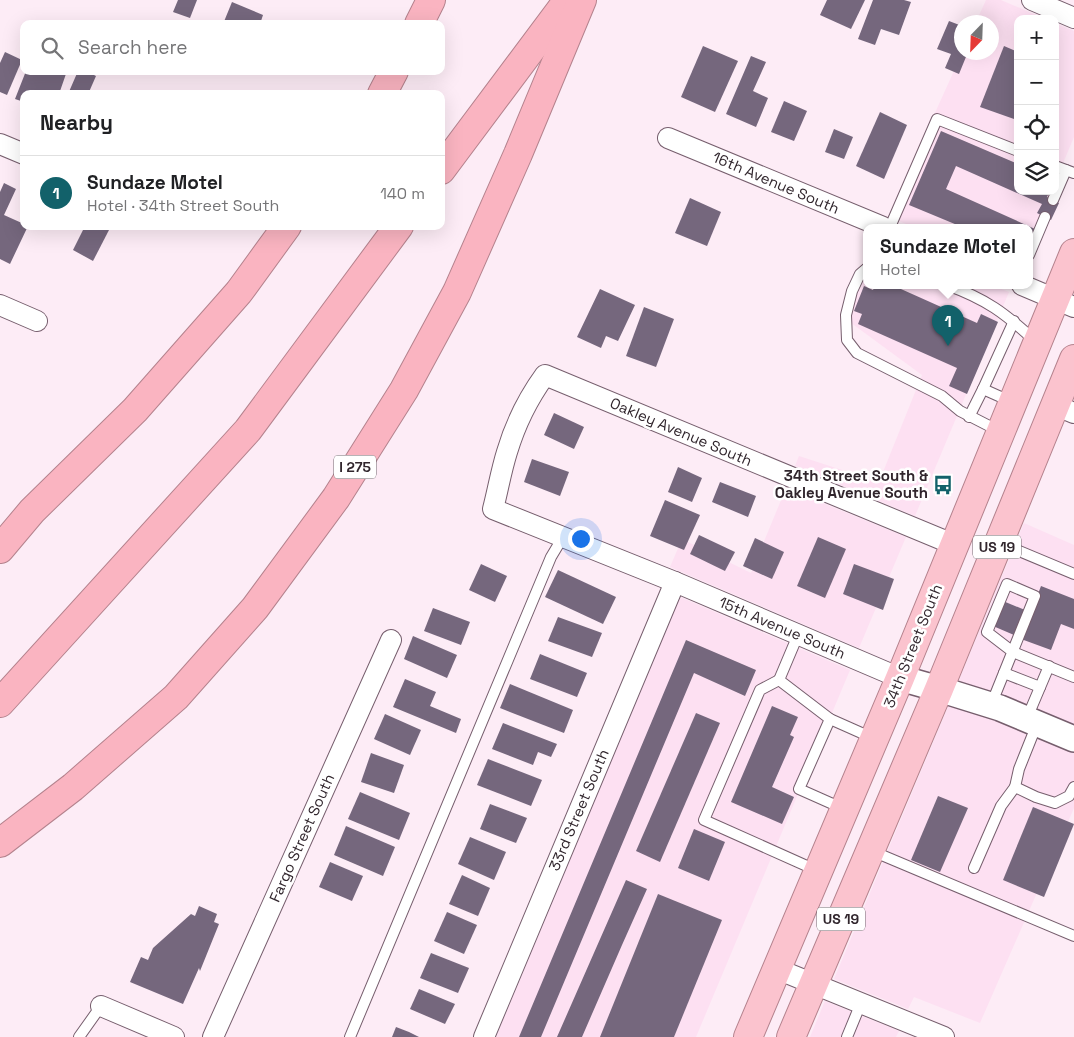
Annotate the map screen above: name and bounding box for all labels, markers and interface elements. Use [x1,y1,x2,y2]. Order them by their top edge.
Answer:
north arrow [954,15,999,60]
map controls [1014,15,1059,195]
button: + [1014,15,1059,60]
search box [20,20,445,75]
icon: search [38,34,66,62]
text: Search here [78,35,188,60]
button: − [1014,60,1059,105]
button: locate [1014,105,1059,150]
text: Nearby [40,109,113,136]
street label: 16th Avenue South [710,147,842,218]
button: layers [1014,150,1059,195]
text: Sundaze Motel [87,170,223,195]
text: 1 [52,183,60,204]
text: 140 m [380,183,425,204]
text: Hotel · 34th Street South [87,195,279,216]
popup [863,224,1033,289]
text: Sundaze Motel [880,234,1016,259]
text: Hotel [880,259,921,280]
pin: 1 [932,305,964,346]
street label: Oakley Avenue South [607,393,755,470]
road number: I 275 [334,456,376,478]
place label: 34th Street South & Oakley Avenue South [775,466,928,502]
bus stop icon: 34th Street South & Oakley Avenue South [932,474,954,496]
your location [568,526,594,552]
road number: US 19 [973,536,1021,558]
street label: 34th Street South [879,581,946,710]
street label: 15th Avenue South [716,592,848,663]
street label: 33rd Street South [544,746,613,874]
street label: Fargo Street South [265,771,338,905]
road number: US 19 [817,908,865,931]

